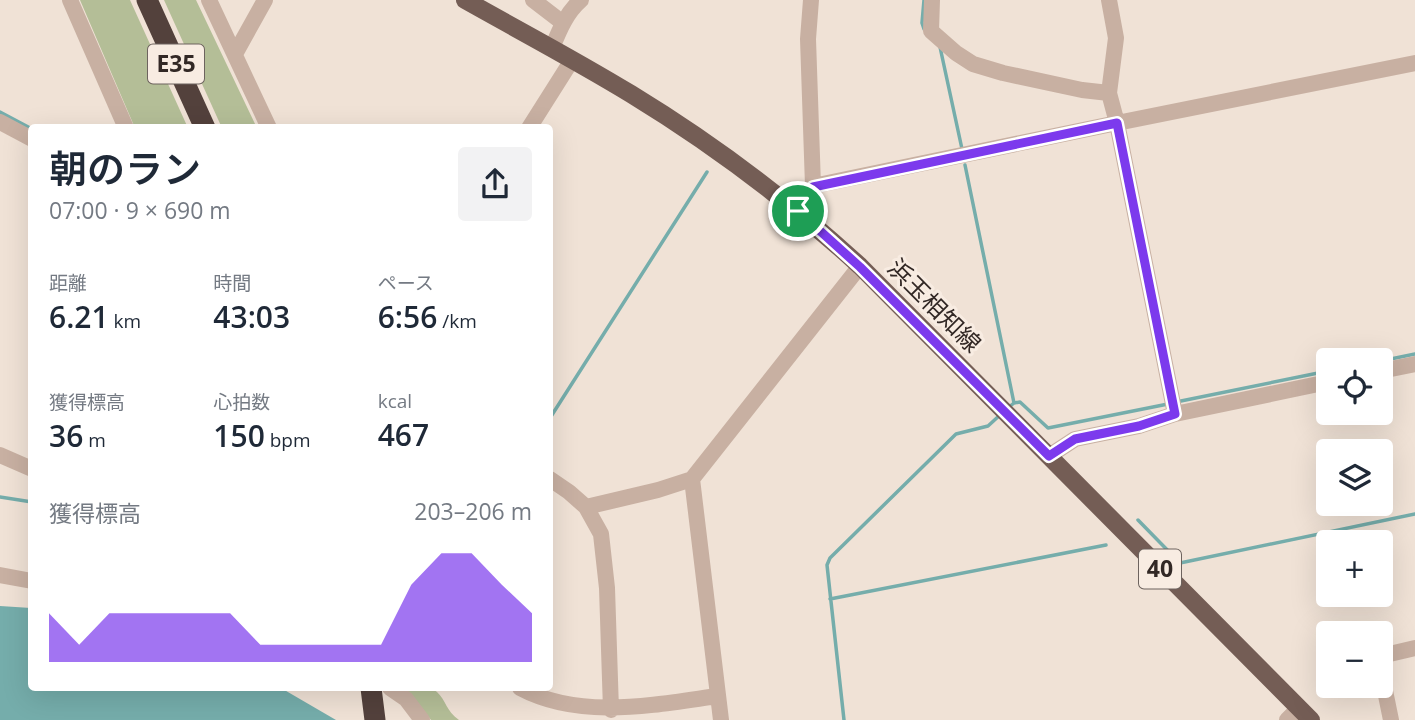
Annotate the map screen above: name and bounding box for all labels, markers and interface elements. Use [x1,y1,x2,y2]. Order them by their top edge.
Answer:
road number: E35 [148,44,204,83]
text: 朝のラン [49,142,201,194]
button: share [458,147,532,221]
pin [768,181,828,241]
icon: arrive [779,192,817,230]
text: 07:00 · 9 × 690 m [49,194,231,226]
street label: 浜玉相知線 [881,251,989,359]
text: 距離 [49,270,87,296]
text: 時間 [213,270,251,296]
text: ペース [378,270,434,296]
text: 6.21 [49,296,109,337]
text: 43:03 [213,296,290,337]
text: 6:56 [378,296,437,337]
text: km [109,308,141,334]
text: /km [437,308,477,334]
map controls [1316,348,1393,698]
button: locate [1316,348,1393,425]
text: kcal [378,388,412,414]
text: 獲得標高 [49,389,125,415]
text: 心拍数 [213,389,270,415]
text: 467 [378,414,429,455]
text: 36 [49,415,83,456]
text: 150 [213,415,265,456]
text: m [83,427,106,453]
text: bpm [265,427,311,453]
button: layers [1316,439,1393,516]
text: 203–206 m [414,495,532,527]
text: 獲得標高 [49,497,141,529]
button: + [1316,530,1393,607]
road number: 40 [1139,550,1181,589]
button: − [1316,621,1393,698]

